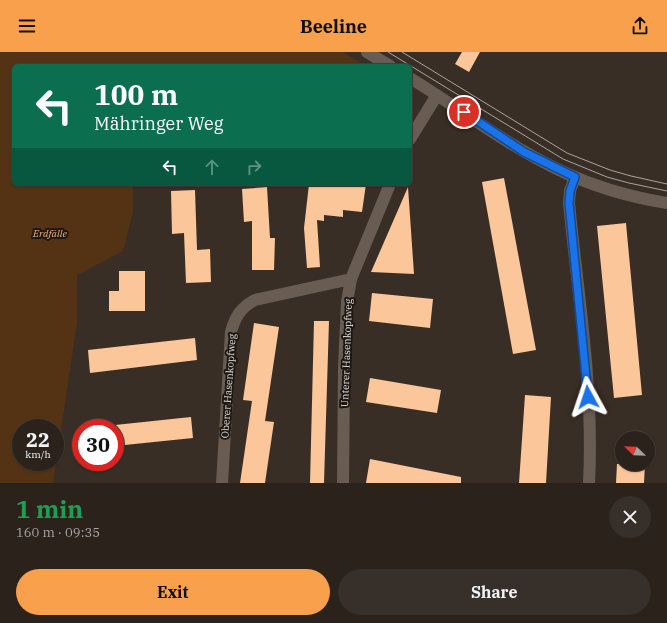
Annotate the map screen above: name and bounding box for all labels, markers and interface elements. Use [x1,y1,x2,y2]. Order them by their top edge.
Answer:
icon: menu [16,15,38,37]
text: Beeline [300,15,367,38]
icon: share [629,15,651,37]
text: 100 m [94,76,178,113]
icon: left [28,80,80,132]
pin [447,95,481,129]
icon: arrive [453,101,475,123]
text: Mähringer Weg [94,112,223,135]
icon: left [159,156,181,178]
icon: ahead [201,156,223,178]
icon: right [243,156,265,178]
park label: Erdfälle [32,227,68,240]
street label: Unterer Hasenkopfweg [338,298,355,407]
street label: Oberer Hasenkopfweg [218,333,239,439]
position arrow [567,376,609,418]
speed limit sign: 30 [72,419,124,471]
text: 22 [26,426,50,453]
north arrow [615,431,655,471]
map controls [615,431,655,471]
text: km/h [25,448,51,461]
text: 1 min [16,493,83,525]
button: close [609,496,651,538]
text: 160 m · 09:35 [16,524,100,541]
button: Exit [16,569,330,615]
button: Share [338,569,651,615]

